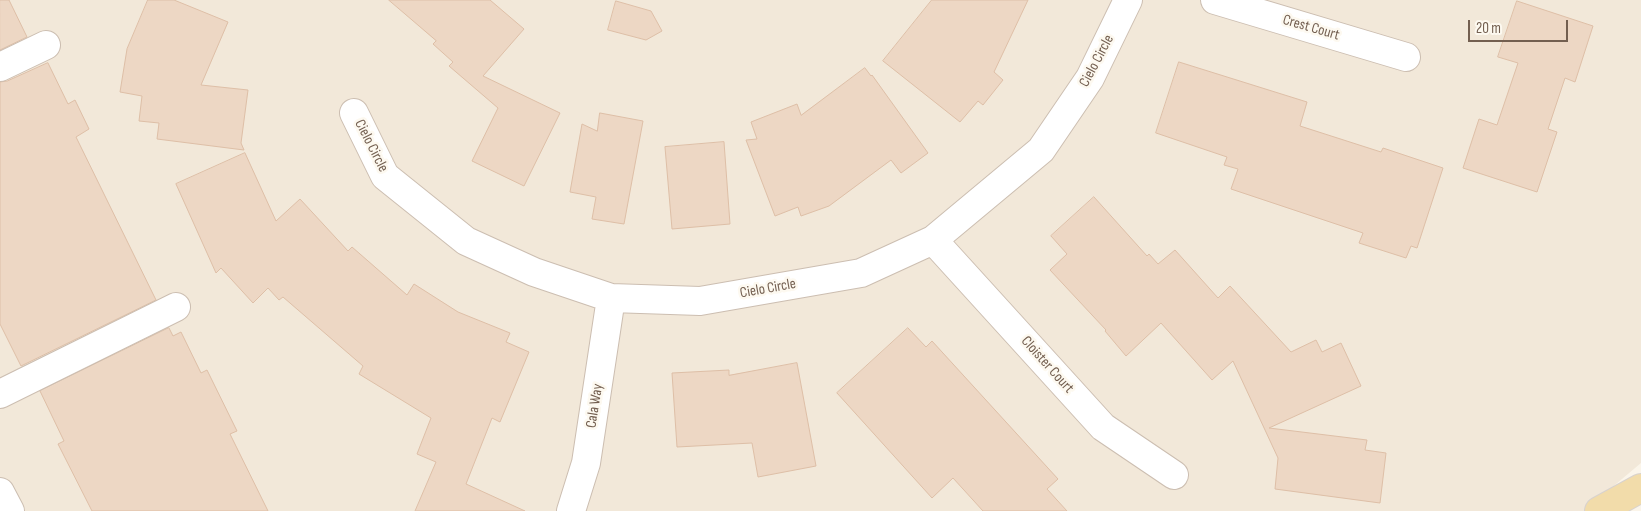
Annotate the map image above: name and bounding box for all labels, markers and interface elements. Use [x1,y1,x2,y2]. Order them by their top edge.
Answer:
scale bar [1471,10,1571,42]
street label: Crest Court [1280,11,1342,45]
text: 20 m [1476,19,1501,38]
street label: Cielo Circle [1076,32,1118,90]
street label: Cielo Circle [350,117,392,175]
street label: Cielo Circle [739,275,797,303]
street label: Cloister Court [1017,333,1077,397]
street label: Cala Way [583,383,607,429]

